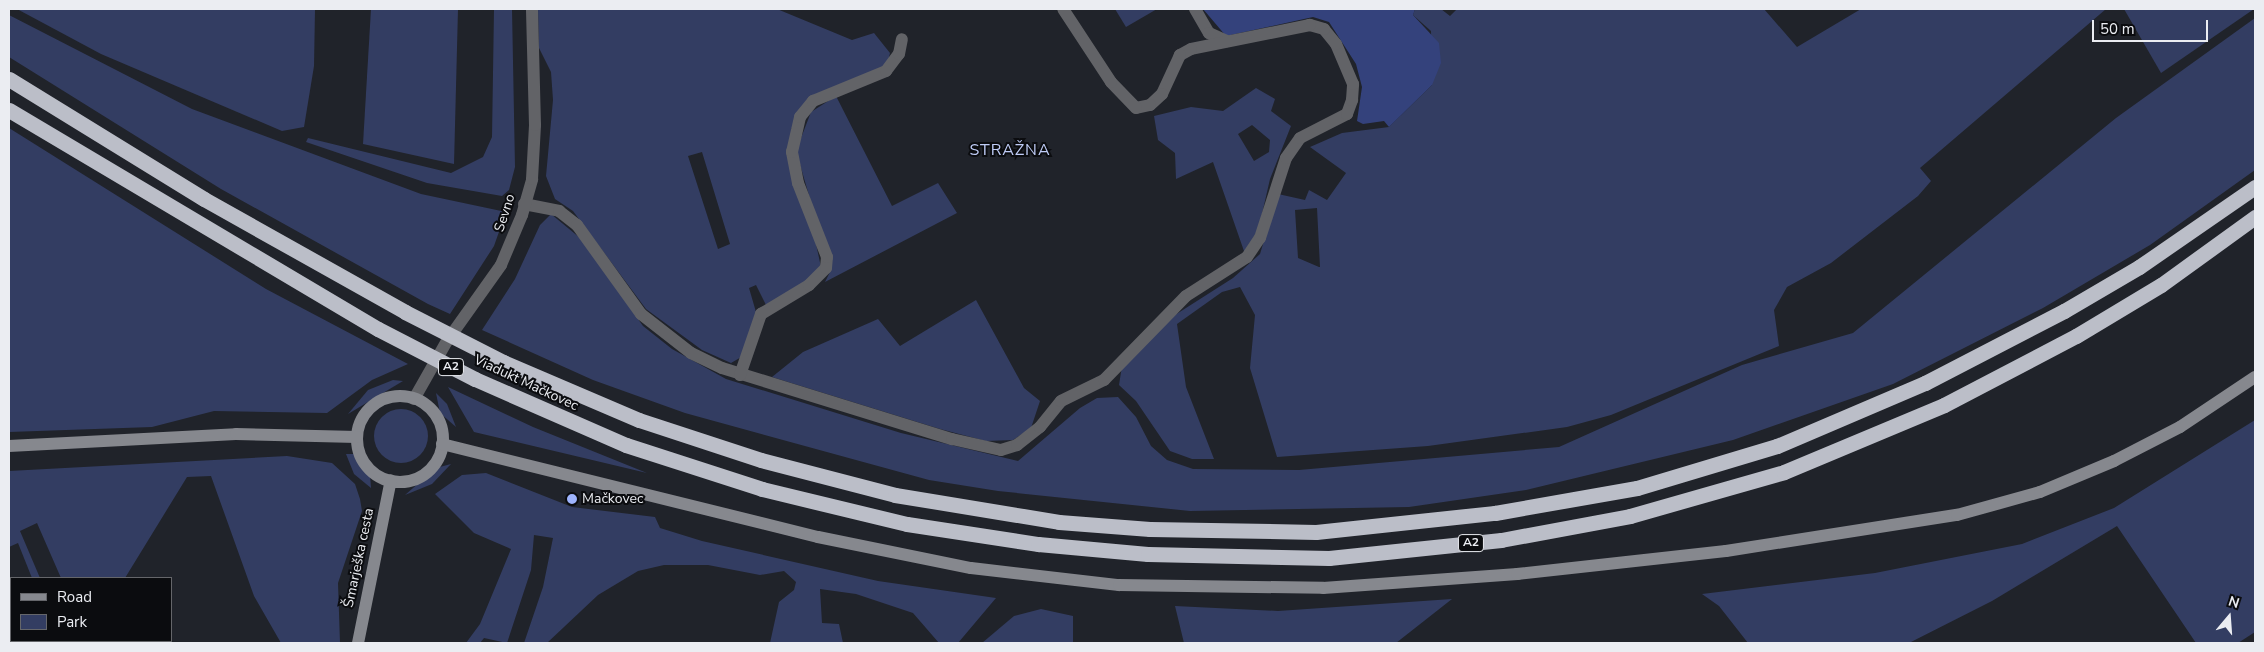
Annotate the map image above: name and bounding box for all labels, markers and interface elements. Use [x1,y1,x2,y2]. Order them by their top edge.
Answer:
scale bar [2094,10,2210,42]
text: 50 m [2100,19,2135,39]
district label: STRAŽNA [969,140,1051,160]
street label: Sevno [491,192,519,234]
street label: Viadukt Mačkovec [471,351,581,415]
road number: A2 [437,358,465,377]
place label: Mačkovec [582,491,643,507]
marker: Mačkovec [566,493,578,505]
street label: Šmarješka cesta [340,507,378,609]
road number: A2 [1457,534,1485,552]
legend [10,577,172,642]
text: Road [57,587,92,607]
north arrow [2204,592,2254,642]
text: N [2226,592,2242,613]
text: Park [57,612,87,632]

